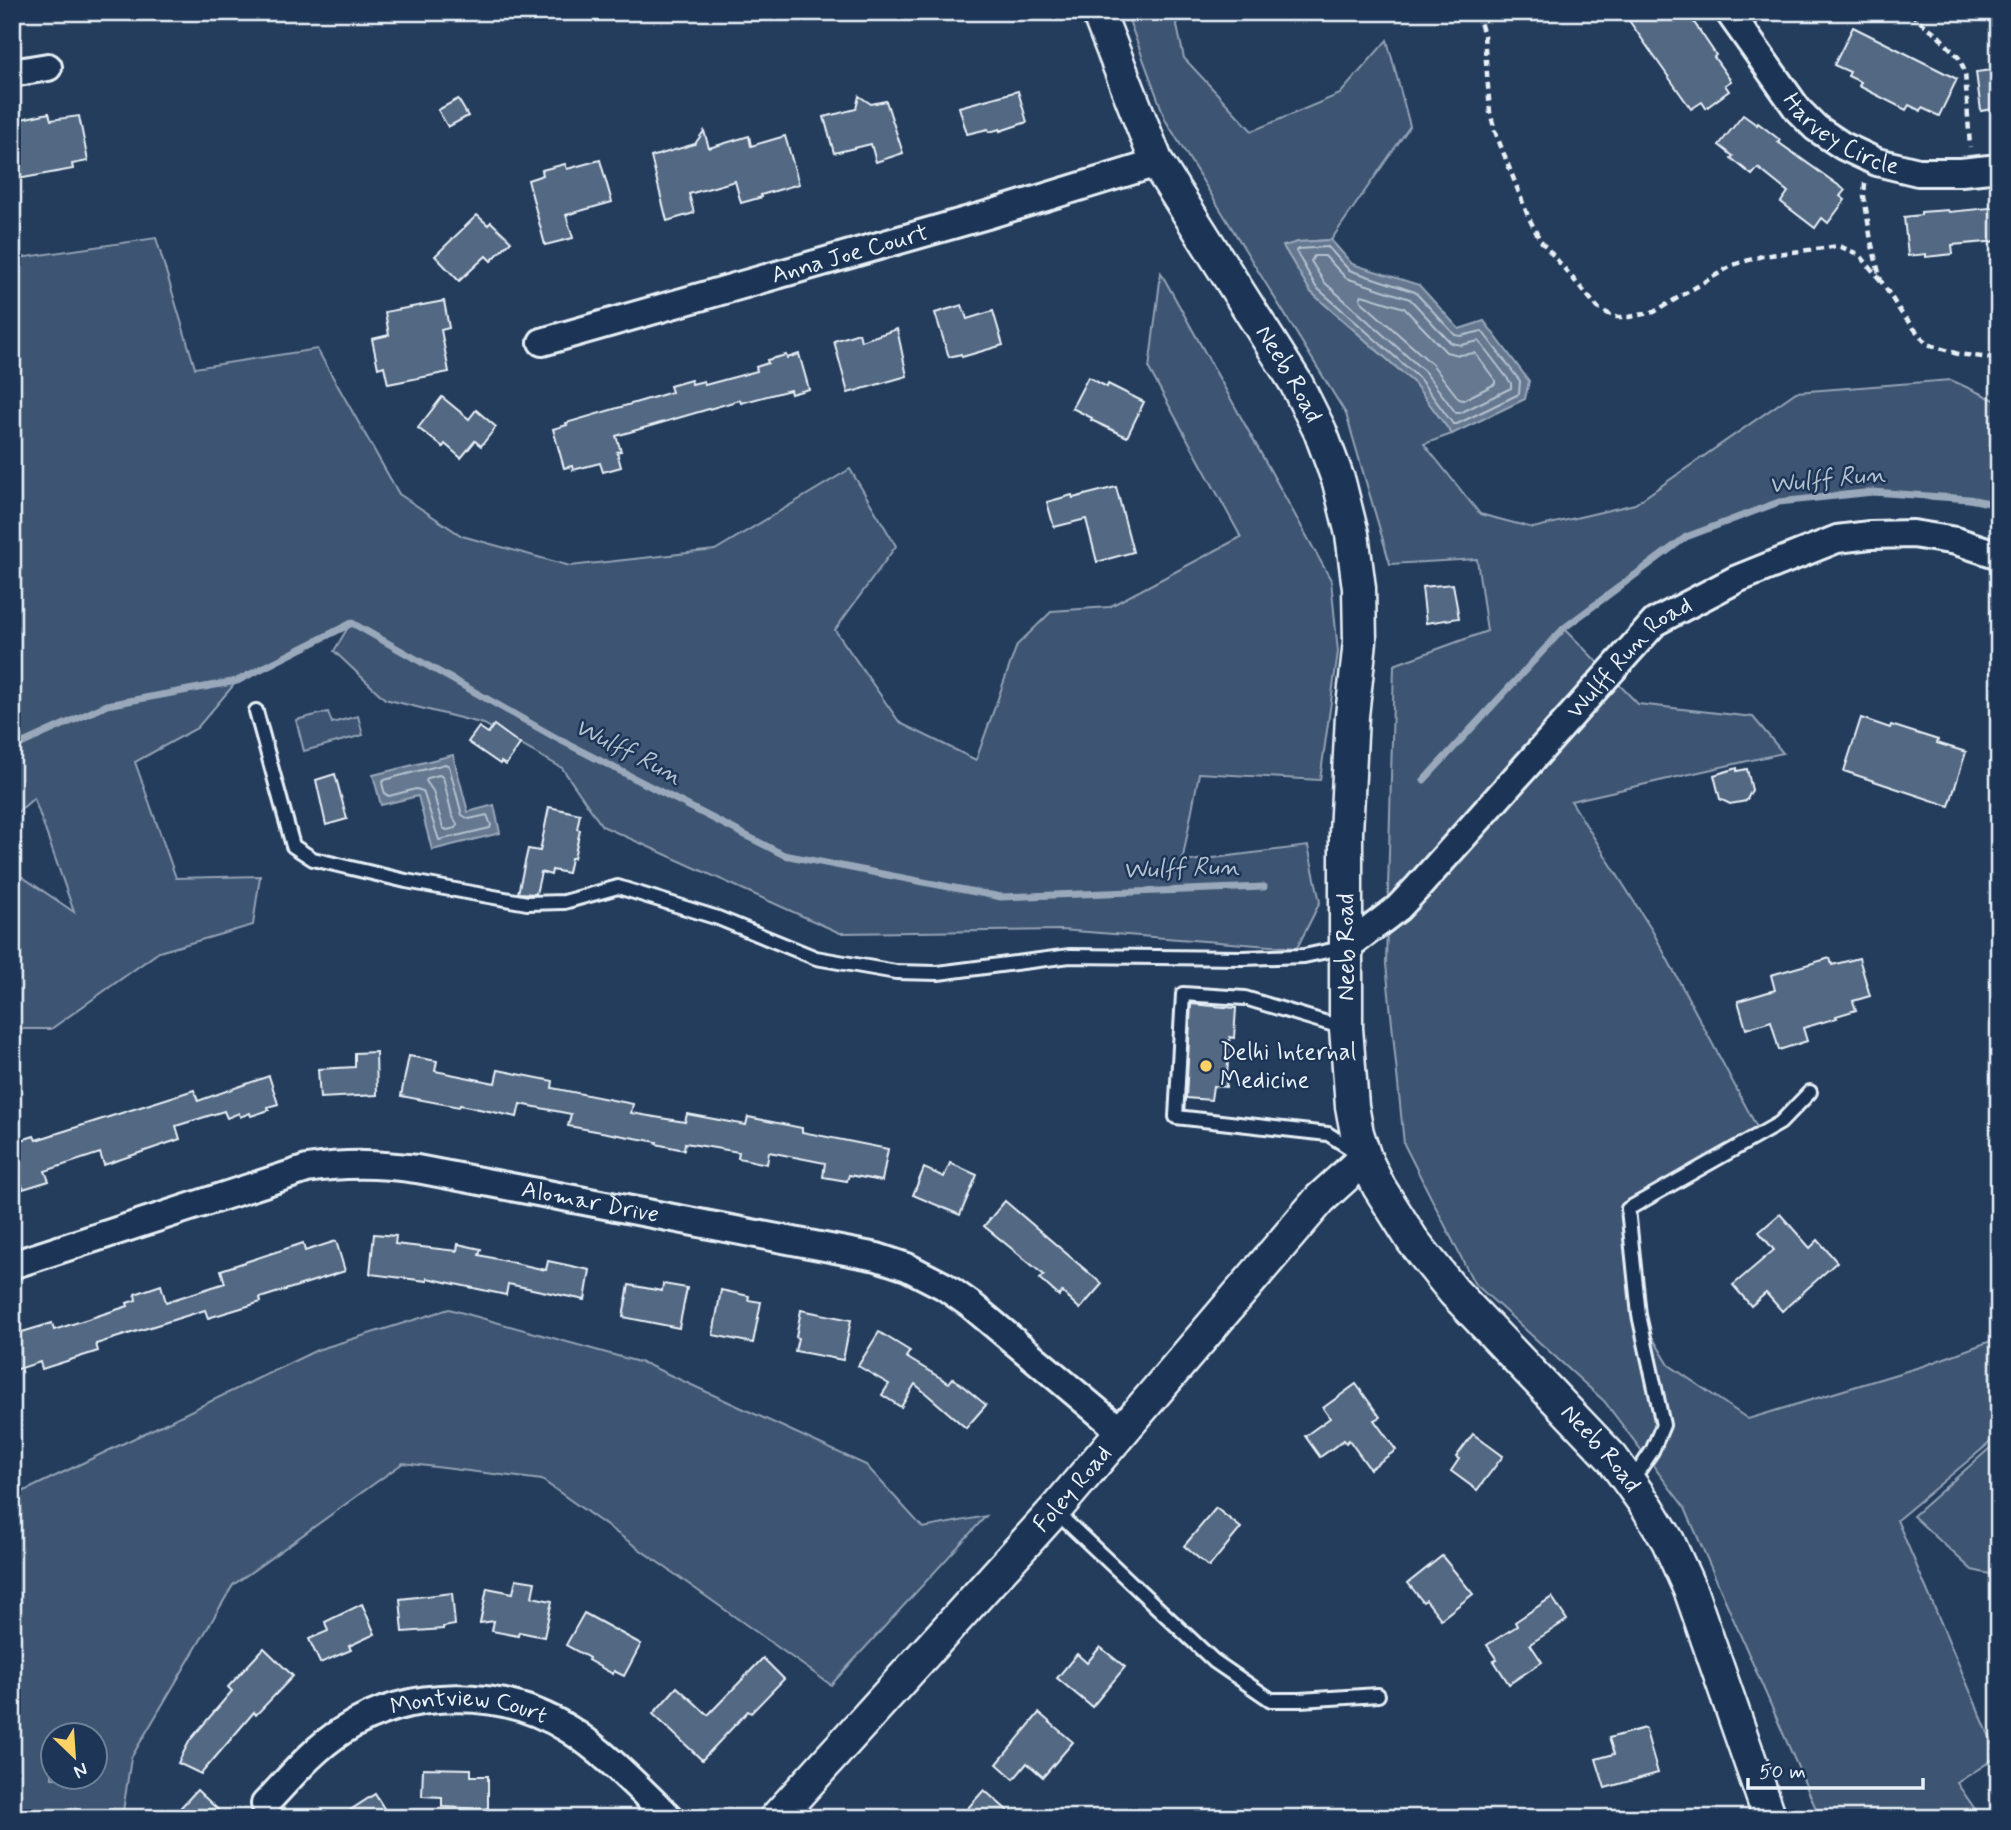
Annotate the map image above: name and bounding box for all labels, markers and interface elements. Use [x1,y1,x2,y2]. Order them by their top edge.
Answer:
street label: Harvey Circle [1775,87,1902,182]
street label: Anna Joe Court [768,217,932,291]
street label: Neeb Road [1248,320,1329,428]
water label: Wulff Run [1767,457,1888,503]
street label: Wulff Run Road [1560,590,1697,726]
water label: Wulff Run [568,710,688,794]
water label: Wulff Run [1122,850,1241,888]
street label: Neeb Road [1331,893,1362,1001]
place label: Delhi Internal Medicine [1220,1037,1356,1096]
marker: Delhi Internal Medicine [1198,1058,1214,1074]
street label: Alomar Drive [519,1174,662,1230]
street label: Neeb Road [1554,1398,1648,1499]
street label: Foley Road [1026,1439,1119,1539]
street label: Montview Court [387,1683,552,1731]
north arrow [38,1722,108,1792]
scale bar [1748,1746,1924,1790]
text: N [70,1756,92,1784]
text: 50 m [1759,1758,1806,1786]

